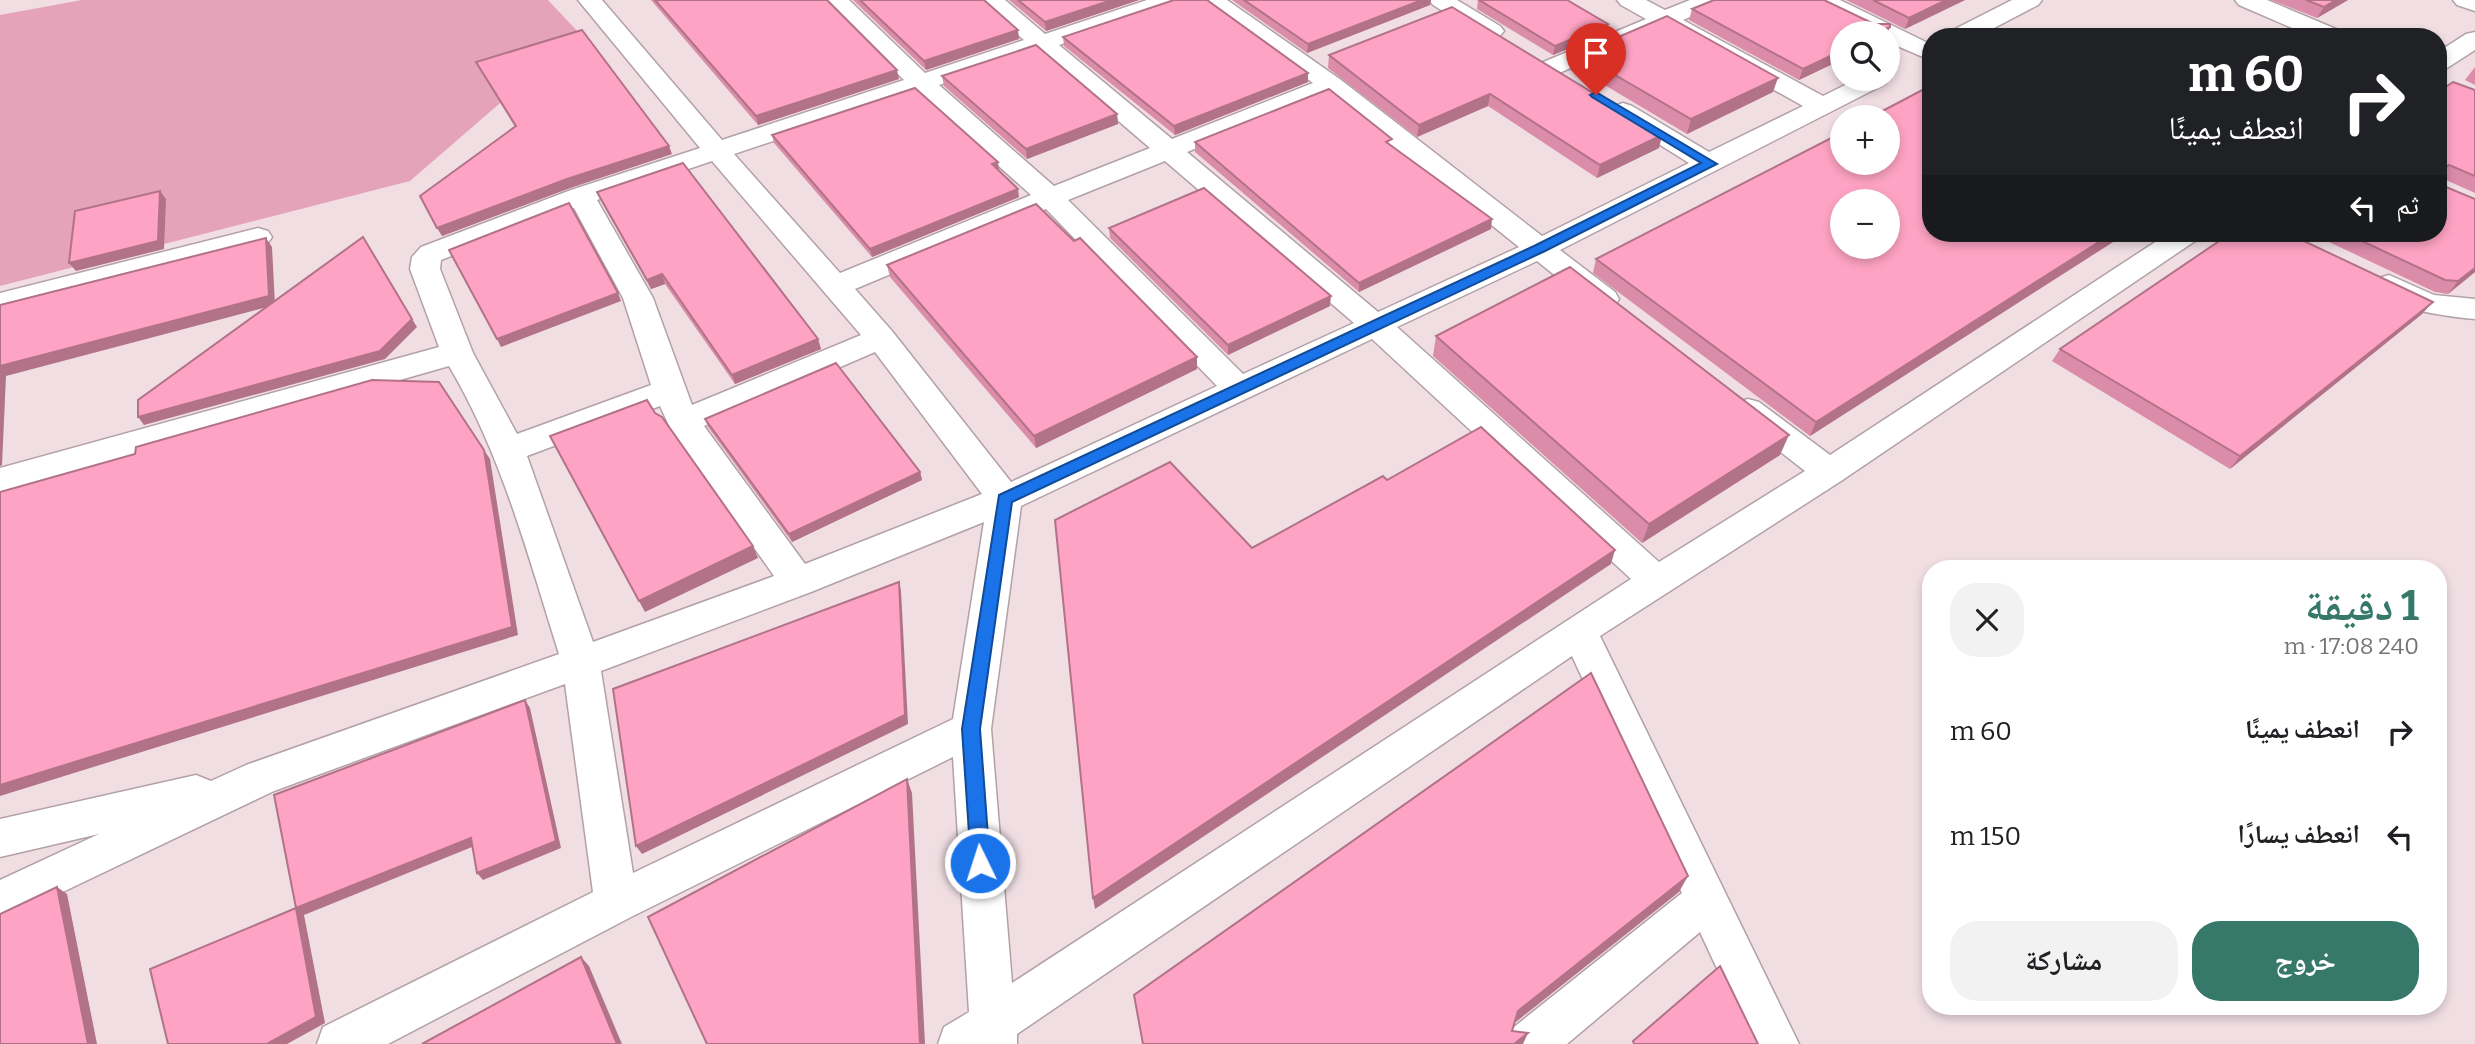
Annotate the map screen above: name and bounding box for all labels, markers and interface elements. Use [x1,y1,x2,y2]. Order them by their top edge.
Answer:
map controls [1830,21,1900,259]
button: search [1830,21,1900,91]
pin [1566,23,1626,95]
icon: arrive [1577,34,1615,72]
text: 60 m [2188,45,2304,104]
icon: right [2328,56,2419,147]
button: + [1830,105,1900,175]
text: انعطف يمينًا [2169,109,2304,147]
button: − [1830,189,1900,259]
icon: left [2344,189,2382,227]
text: ثم [2396,190,2419,221]
text: 1 دقيقة [2305,581,2419,631]
button: close [1950,583,2024,657]
text: 240 m · 17:08 [2284,632,2419,660]
icon: right [2381,713,2419,751]
text: انعطف يمينًا [2245,714,2360,745]
text: 60 m [1950,716,2012,747]
icon: left [2381,818,2419,856]
text: انعطف يسارًا [2237,819,2360,850]
text: 150 m [1950,821,2021,852]
position arrow [943,826,1017,900]
button: مشاركة [1950,921,2178,1001]
button: خروج [2192,921,2419,1001]

